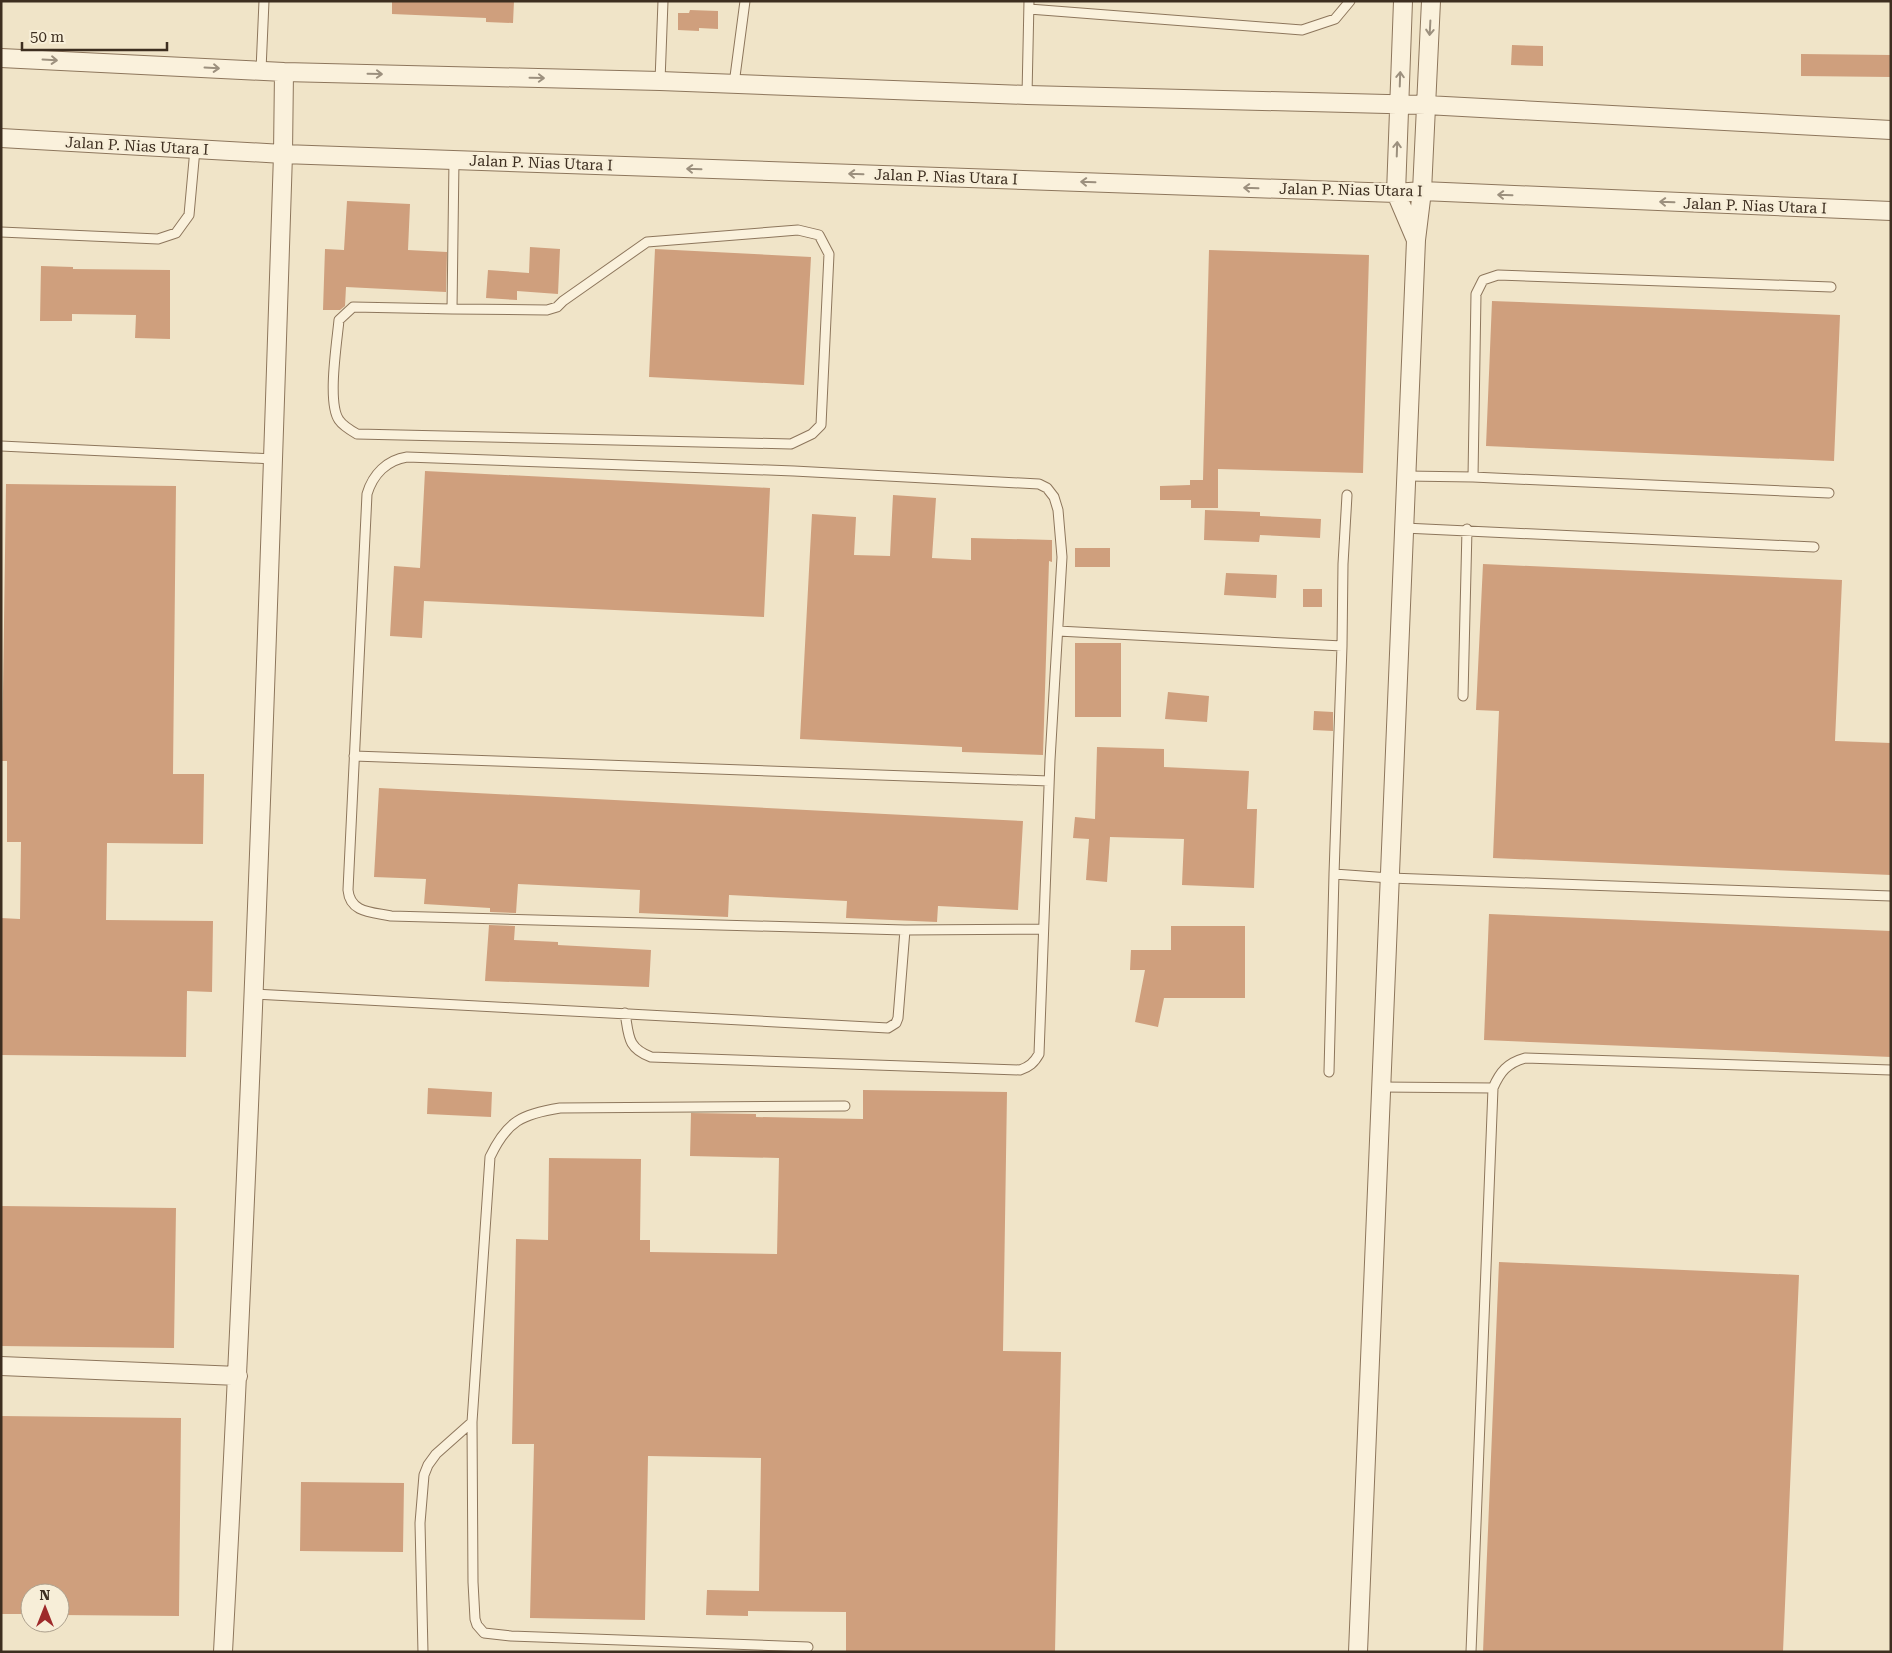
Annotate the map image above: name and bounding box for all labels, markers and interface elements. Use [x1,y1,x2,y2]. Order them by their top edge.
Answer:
scale bar [22,20,168,52]
one-way arrow [1425,20,1434,36]
text: 50 m [30,28,65,46]
one-way arrow [42,56,58,65]
one-way arrow [204,63,220,73]
one-way arrow [366,69,382,79]
one-way arrow [1395,72,1405,88]
one-way arrow [529,73,545,82]
street label: Jalan P. Nias Utara I [65,133,209,159]
one-way arrow [1393,141,1402,157]
street label: Jalan P. Nias Utara I [469,151,613,175]
one-way arrow [686,164,702,173]
street label: Jalan P. Nias Utara I [874,165,1018,189]
one-way arrow [848,169,864,179]
one-way arrow [1081,177,1097,187]
street label: Jalan P. Nias Utara I [1279,180,1423,200]
one-way arrow [1243,183,1259,192]
one-way arrow [1497,190,1514,200]
street label: Jalan P. Nias Utara I [1683,194,1827,218]
one-way arrow [1659,197,1675,206]
north arrow [20,1583,70,1633]
text: N [40,1587,51,1603]

